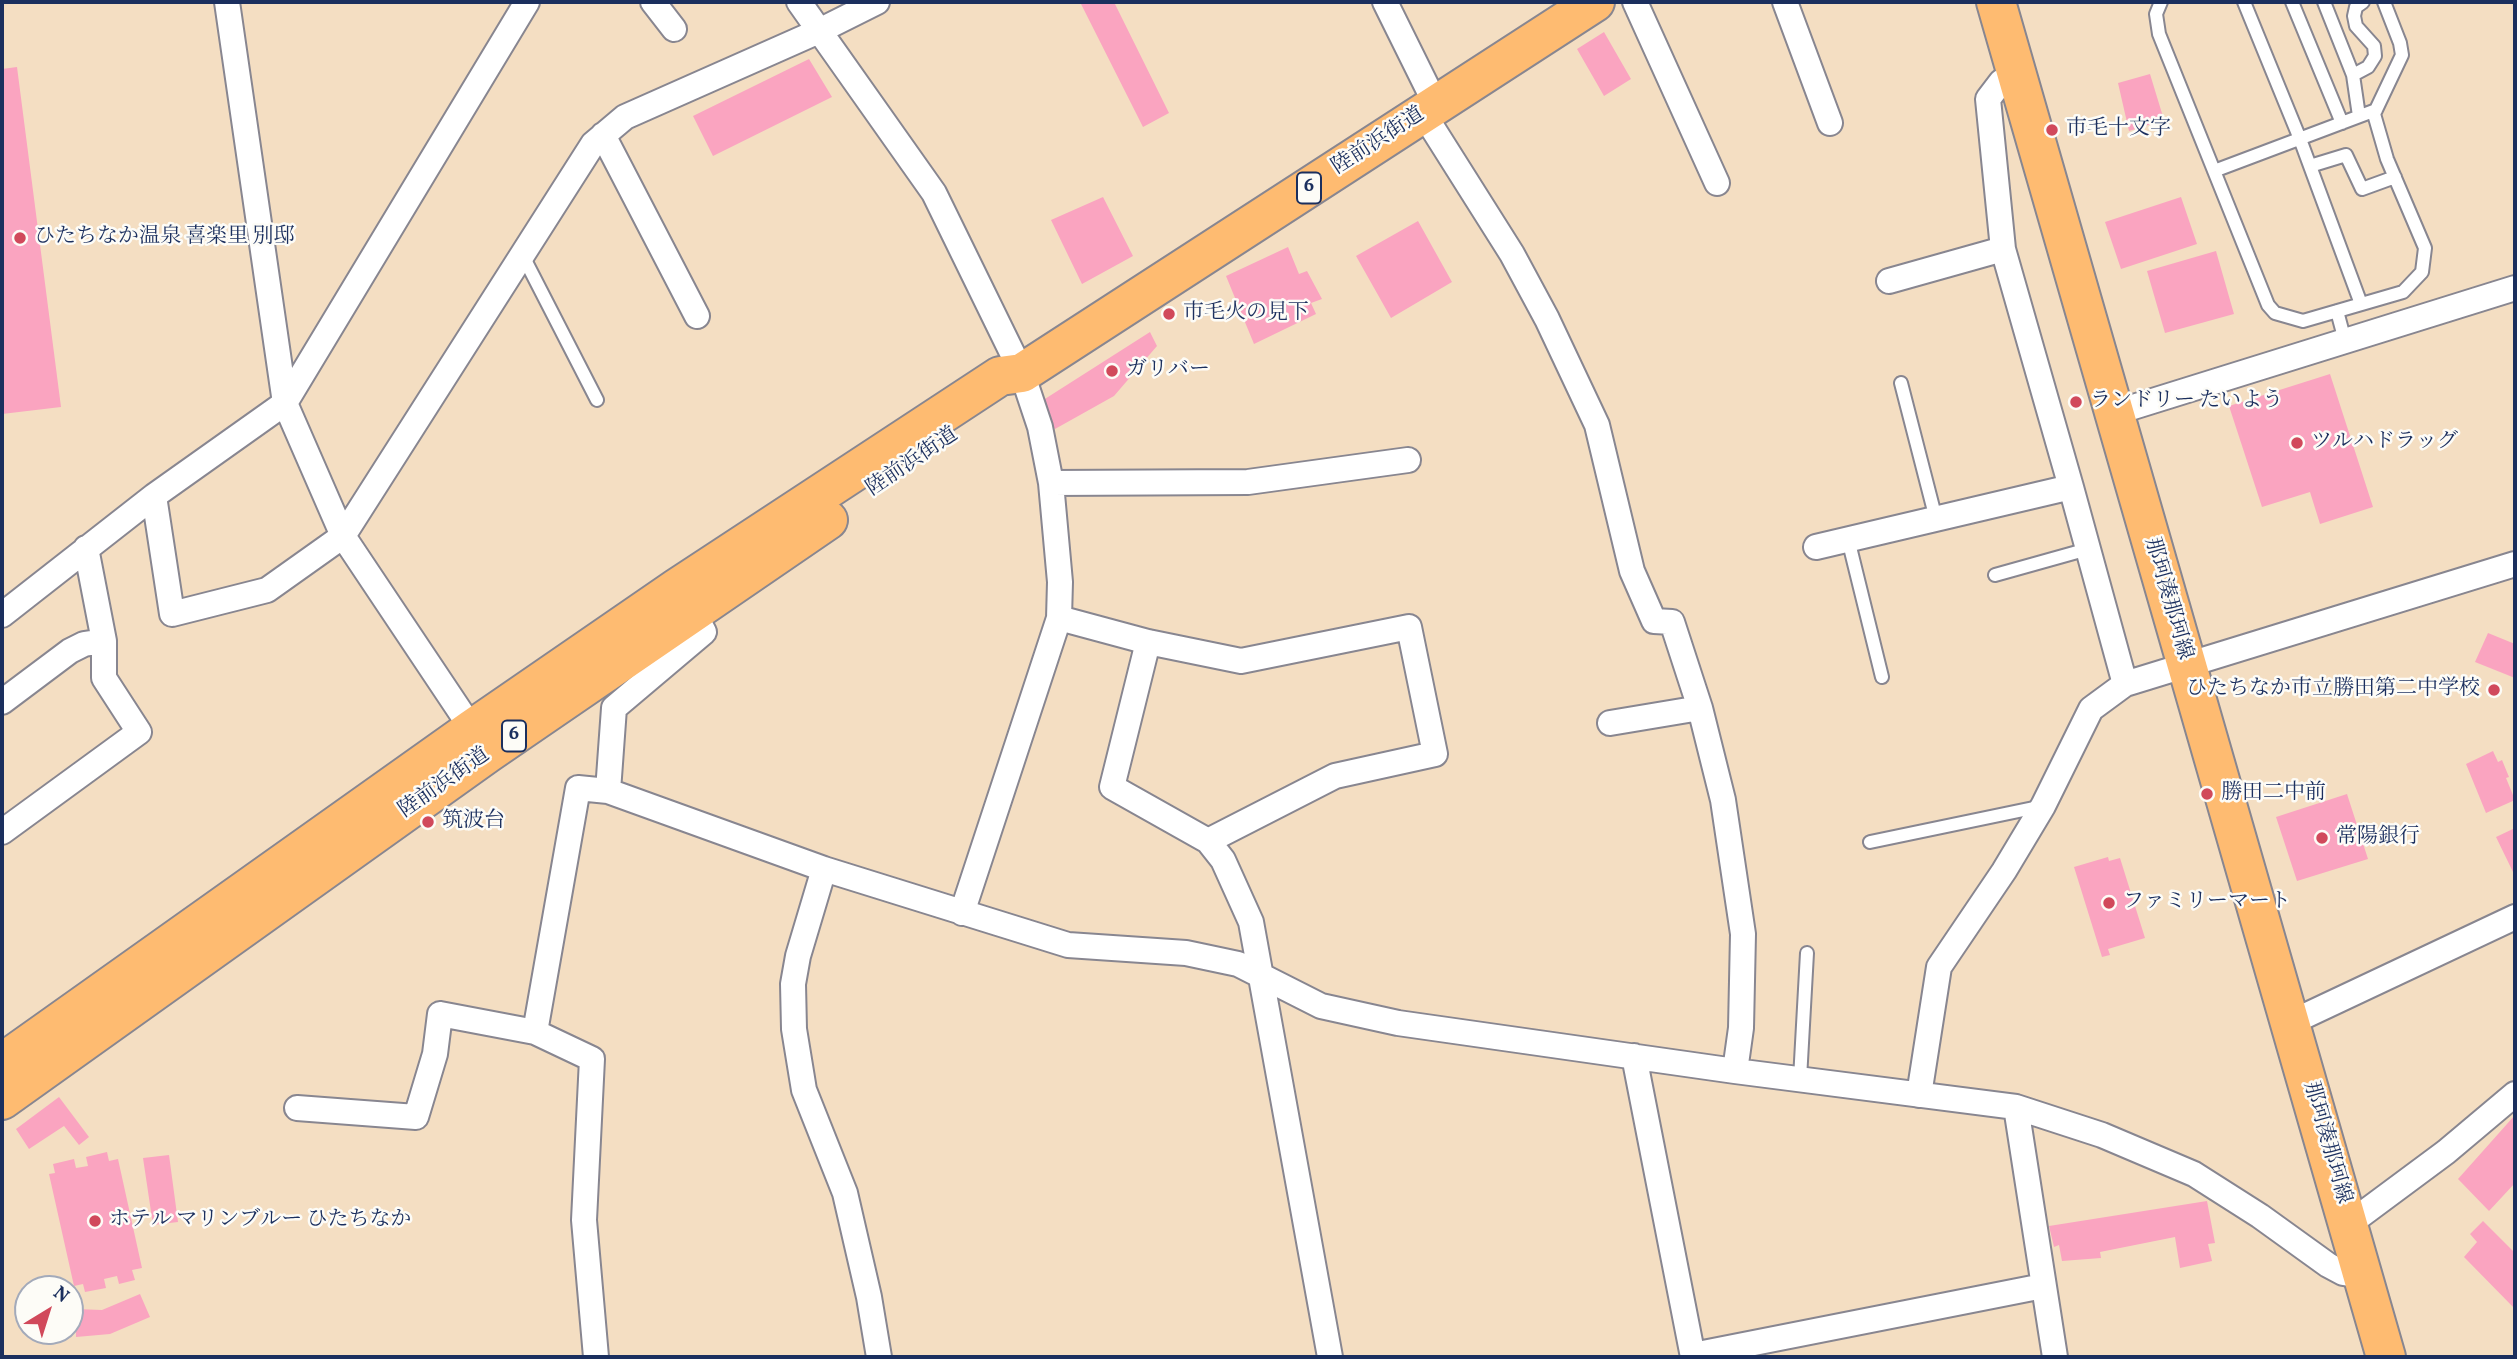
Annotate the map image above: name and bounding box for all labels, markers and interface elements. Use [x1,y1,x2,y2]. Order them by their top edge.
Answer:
street label: 陸前浜街道 [1328,103,1430,181]
place label: 市毛十文字 [2066,117,2171,143]
marker: 市毛十文字 [2044,122,2060,138]
road number: 6 [1297,172,1321,204]
place label: ひたちなか温泉 喜楽里 別邸 [34,225,294,251]
marker: ひたちなか温泉 喜楽里 別邸 [12,230,28,246]
place label: 市毛火の見下 [1183,301,1309,327]
marker: 市毛火の見下 [1161,306,1177,322]
place label: ガリバー [1126,358,1210,384]
marker: ガリバー [1104,363,1120,379]
place label: ランドリー たいよう [2090,389,2283,415]
marker: ランドリー たいよう [2068,394,2084,410]
street label: 陸前浜街道 [862,423,964,503]
place label: ツルハドラッグ [2311,430,2458,456]
marker: ツルハドラッグ [2289,435,2305,451]
street label: 那珂湊那珂線 [2138,535,2196,663]
place label: ひたちなか市立勝田第二中学校 [2186,677,2480,703]
marker: ひたちなか市立勝田第二中学校 [2486,682,2502,698]
road number: 6 [502,720,526,751]
street label: 陸前浜街道 [395,744,495,824]
place label: 勝田二中前 [2221,781,2326,807]
marker: 勝田二中前 [2199,786,2215,802]
place label: 筑波台 [442,809,505,835]
marker: 筑波台 [420,814,436,830]
place label: 常陽銀行 [2336,825,2420,851]
marker: 常陽銀行 [2314,830,2330,846]
place label: ファミリーマート [2123,890,2291,916]
marker: ファミリーマート [2101,895,2117,911]
street label: 那珂湊那珂線 [2297,1079,2355,1207]
place label: ホテル マリンブルー ひたちなか [109,1208,411,1234]
marker: ホテル マリンブルー ひたちなか [87,1213,103,1229]
north arrow [14,1275,84,1345]
text: N [47,1281,74,1310]

